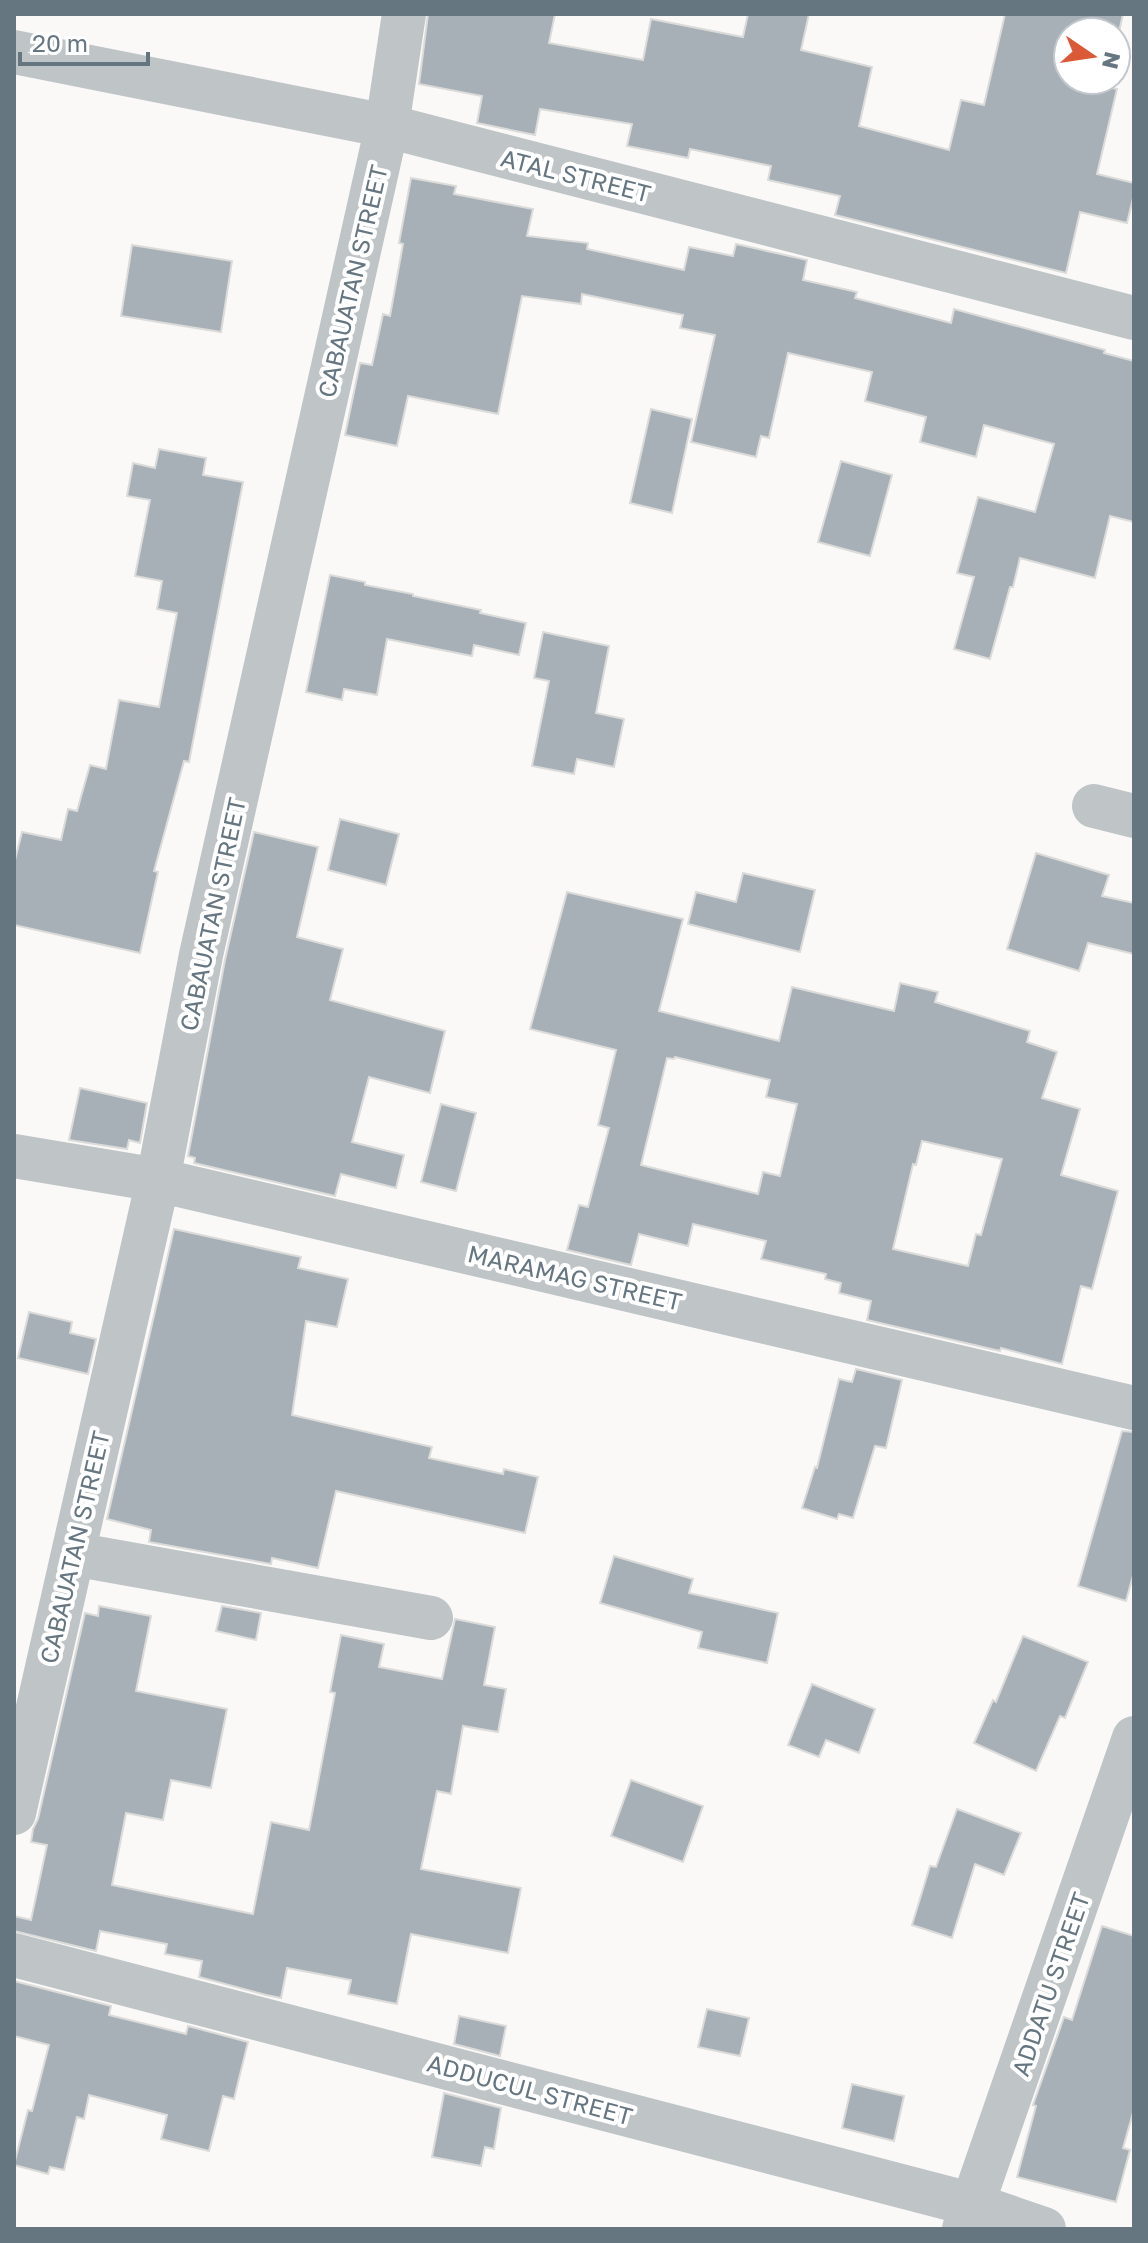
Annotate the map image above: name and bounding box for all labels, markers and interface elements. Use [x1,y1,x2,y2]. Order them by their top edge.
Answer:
scale bar [20,16,148,66]
north arrow [1052,16,1132,96]
text: 20 m [32,28,88,57]
text: N [1097,49,1127,72]
street label: ATAL STREET [498,142,654,208]
street label: CABAUATAN STREET [311,162,393,400]
street label: CABAUATAN STREET [173,795,251,1033]
street label: MARAMAG STREET [465,1238,685,1316]
street label: CABAUATAN STREET [33,1428,115,1666]
street label: ADDATU STREET [1005,1888,1095,2080]
street label: ADDUCUL STREET [424,2048,636,2130]

